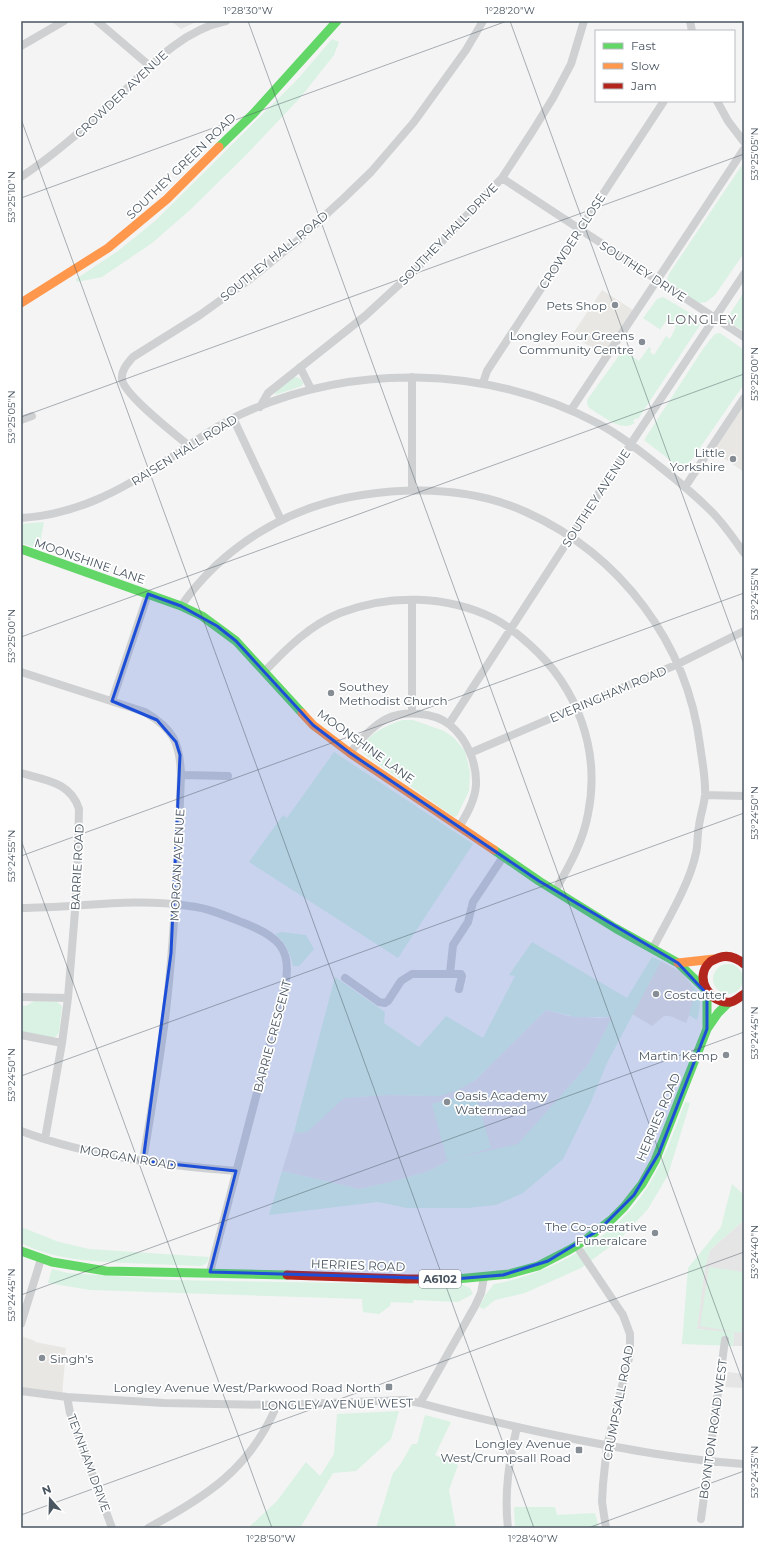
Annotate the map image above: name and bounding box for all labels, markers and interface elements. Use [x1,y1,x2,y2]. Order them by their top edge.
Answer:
text: 1°28'30"W [223,4,273,17]
text: 1°28'20"W [485,4,535,17]
legend [595,30,735,102]
text: Fast [631,38,656,53]
street label: CROWDER AVENUE [71,47,171,141]
text: Slow [631,58,660,73]
text: Jam [630,78,657,93]
street label: SOUTHEY GREEN ROAD [123,110,239,222]
text: 53°25'05"N [748,127,761,181]
text: 53°25'10"N [5,171,18,223]
street label: SOUTHEY HALL DRIVE [395,180,501,288]
street label: CROWDER CLOSE [536,190,608,292]
street label: SOUTHEY HALL ROAD [217,208,331,304]
street label: SOUTHEY DRIVE [597,237,689,305]
place label: Pets Shop [546,298,607,313]
marker: Pets Shop [610,300,620,310]
district label: LONGLEY [667,311,737,327]
place label: Longley Four Greens Community Centre [510,328,634,357]
marker: Longley Four Greens Community Centre [637,337,647,347]
text: 53°25'00"N [748,347,761,401]
text: 53°25'05"N [5,390,18,444]
street label: RAISEN HALL ROAD [128,411,240,489]
place label: Little Yorkshire [670,445,725,474]
street label: SOUTHEY AVENUE [559,446,633,550]
marker: Little Yorkshire [728,454,738,464]
street label: MOONSHINE LANE [32,535,148,587]
text: 53°24'55"N [748,568,761,620]
text: 53°25'00"N [5,609,18,663]
street label: EVERINGHAM ROAD [547,663,669,725]
place label: Southey Methodist Church [339,679,448,708]
marker: Southey Methodist Church [326,688,336,698]
street label: MOONSHINE LANE [314,706,418,786]
text: 53°24'50"N [748,786,761,840]
street label: MORGAN AVENUE [167,808,187,922]
street label: BARRIE ROAD [67,823,87,911]
text: 53°24'55"N [5,830,18,882]
street label: BARRIE CRESCENT [250,978,294,1094]
place label: Costcutter [664,987,727,1002]
marker: Costcutter [651,989,661,999]
text: 53°24'45"N [748,1006,761,1060]
text: 53°24'50"N [5,1048,18,1102]
place label: Martin Kemp [639,1048,718,1063]
marker: Martin Kemp [721,1050,731,1060]
street label: HERRIES ROAD [633,1071,683,1163]
place label: Oasis Academy Watermead [455,1088,547,1117]
marker: Oasis Academy Watermead [442,1097,452,1107]
street label: MORGAN ROAD [78,1141,178,1173]
place label: The Co-operative Funeralcare [545,1219,647,1248]
text: 53°24'40"N [748,1225,761,1279]
marker: The Co-operative Funeralcare [650,1228,660,1238]
street label: HERRIES ROAD [311,1256,406,1274]
text: 53°24'45"N [5,1268,18,1322]
road number: A6102 [419,1270,461,1288]
street label: CRUMPSALL ROAD [599,1344,637,1462]
place label: Singh's [50,1351,93,1366]
marker: Singh's [37,1353,47,1363]
street label: BOYNTON ROAD WEST [696,1358,730,1500]
place label: Longley Avenue West/Parkwood Road North [113,1380,381,1395]
marker: Longley Avenue West/Parkwood Road North [384,1382,394,1392]
street label: LONGLEY AVENUE WEST [261,1395,413,1413]
street label: TEYNHAM DRIVE [64,1412,114,1514]
place label: Longley Avenue West/Crumpsall Road [440,1436,571,1465]
marker: Longley Avenue West/Crumpsall Road [574,1445,584,1455]
text: 53°24'35"N [748,1446,761,1498]
north arrow [30,1479,70,1519]
text: N [40,1482,53,1498]
text: 1°28'50"W [246,1532,296,1545]
text: 1°28'40"W [508,1532,558,1545]

